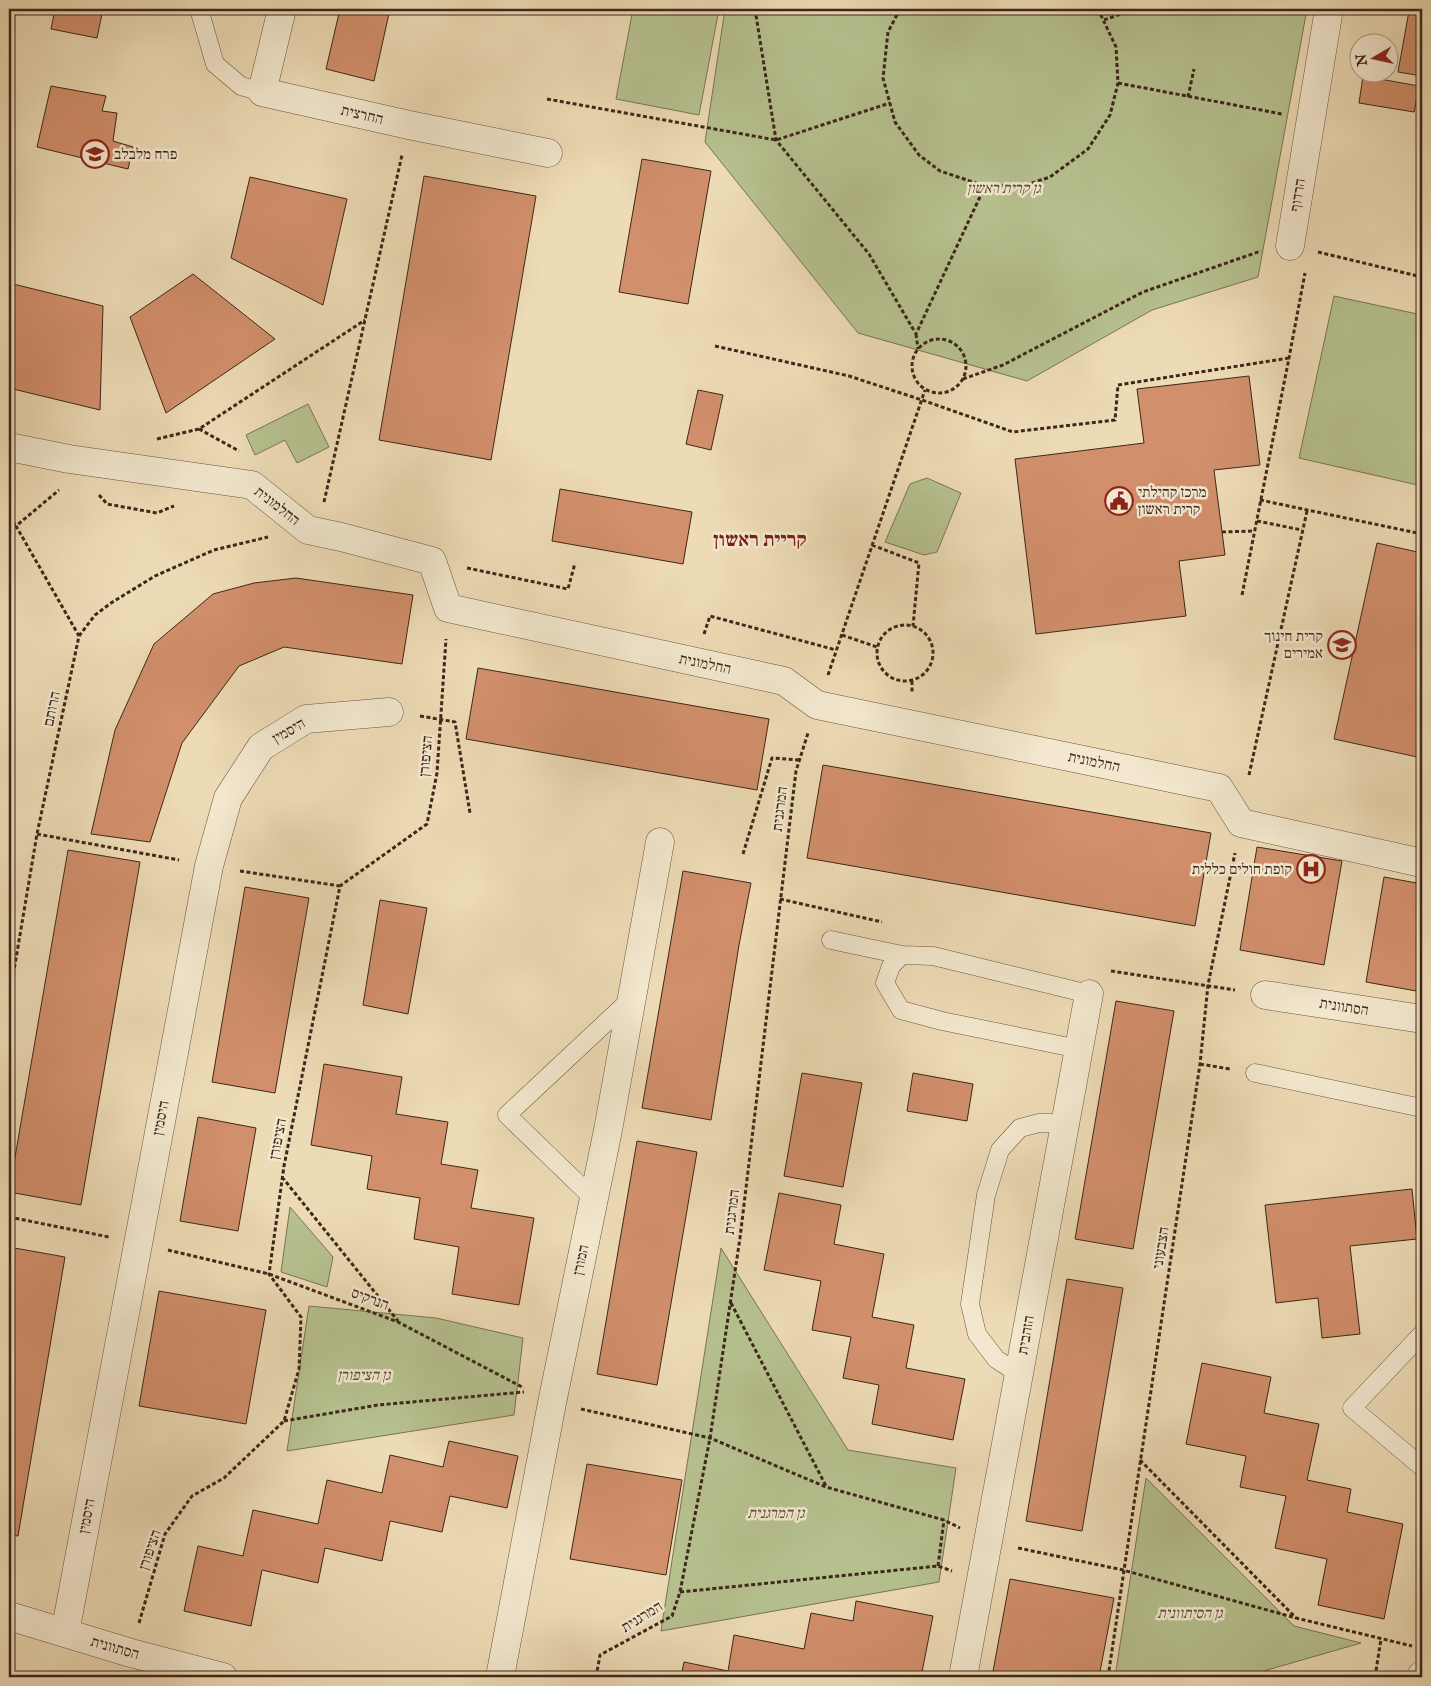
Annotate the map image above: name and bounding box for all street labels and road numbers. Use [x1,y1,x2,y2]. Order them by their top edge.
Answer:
street label: החרצית [339,101,385,129]
street label: הרדוף [1286,177,1310,213]
street label: החלמונית [250,482,304,530]
street label: החלמונית [677,649,733,679]
street label: הרותם [39,690,65,728]
street label: היסמין [269,714,309,748]
street label: הציפורן [415,735,437,777]
street label: החלמונית [1066,747,1122,777]
street label: המרגנית [768,785,792,833]
street label: הסתוונית [1318,994,1370,1020]
street label: היסמין [148,1099,174,1137]
street label: הציפורן [265,1117,291,1161]
street label: המרגנית [720,1188,744,1236]
street label: הצבעוני [1148,1225,1174,1271]
street label: המורן [569,1243,593,1277]
street label: הנרקיס [348,1283,392,1315]
street label: הזהבית [1013,1314,1039,1356]
street label: היסמין [74,1497,100,1535]
street label: הציפורן [134,1527,166,1573]
street label: המרגנית [618,1597,666,1637]
street label: הסתוונית [88,1632,142,1664]

